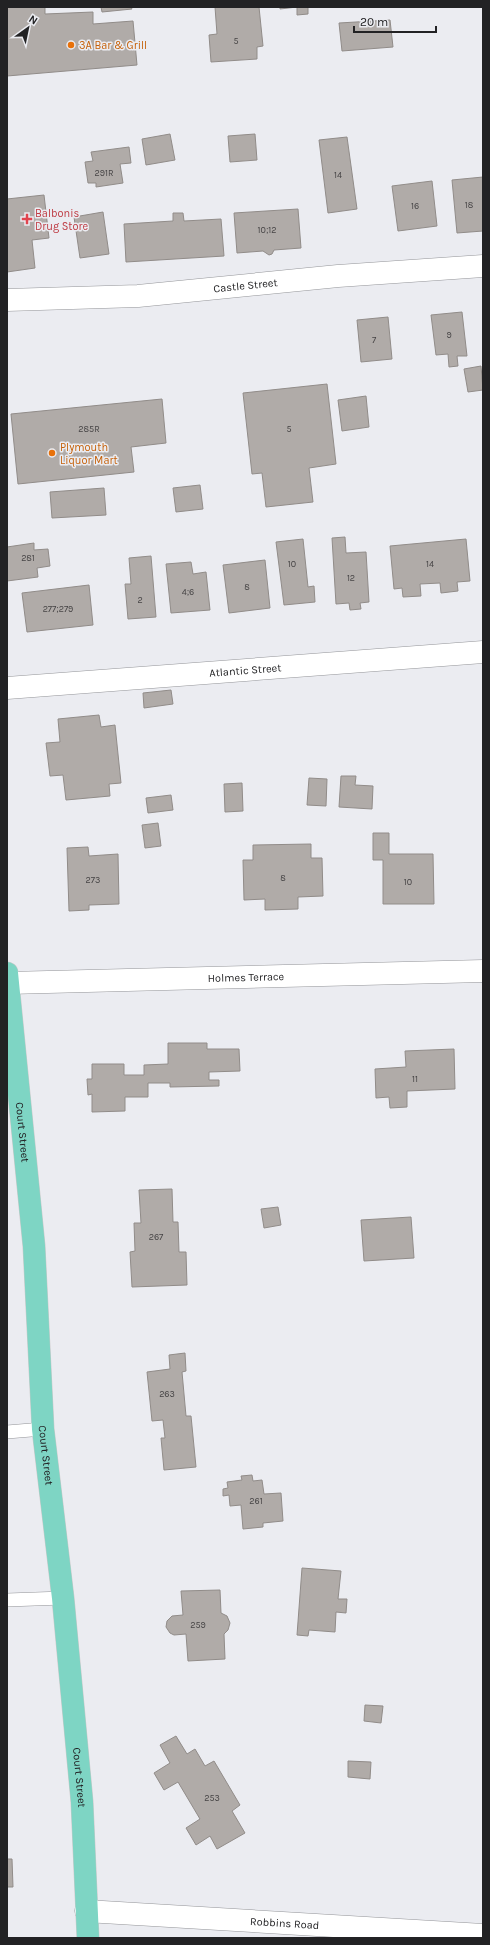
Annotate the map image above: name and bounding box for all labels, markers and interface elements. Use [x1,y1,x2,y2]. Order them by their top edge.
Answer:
north arrow [8,8,48,48]
scale bar [354,8,436,34]
text: N [26,12,40,28]
text: 20 m [360,15,388,29]
house number: 5 [233,36,239,46]
place label: 3A Bar & Grill [79,39,147,52]
marker: 3A Bar & Grill [66,40,76,50]
house number: 291R [95,168,113,178]
house number: 14 [334,170,342,180]
house number: 18 [465,200,474,210]
house number: 16 [411,201,419,211]
place label: Balbonis Drug Store [35,207,88,233]
marker: Balbonis Drug Store [22,214,32,224]
house number: 10;12 [258,225,276,235]
street label: Castle Street [213,276,278,295]
house number: 9 [446,330,452,340]
house number: 7 [372,335,377,345]
house number: 285R [78,424,100,434]
house number: 5 [286,424,292,434]
place label: Plymouth Liquor Mart [60,441,118,467]
marker: Plymouth Liquor Mart [47,448,57,458]
house number: 281 [21,553,35,563]
house number: 10 [288,559,296,569]
house number: 14 [426,559,434,569]
house number: 12 [347,573,355,583]
house number: 8 [244,582,250,592]
house number: 4;6 [182,587,194,597]
house number: 2 [137,595,143,605]
house number: 277;279 [43,604,73,614]
street label: Atlantic Street [209,661,282,680]
house number: 8 [280,873,286,883]
house number: 273 [86,875,100,885]
house number: 10 [404,877,412,887]
street label: Holmes Terrace [208,970,285,985]
house number: 11 [412,1074,418,1084]
street label: Court Street [13,1102,32,1163]
house number: 267 [149,1232,164,1242]
house number: 263 [159,1389,175,1399]
street label: Court Street [36,1425,56,1486]
house number: 261 [249,1496,263,1506]
house number: 259 [190,1620,206,1630]
street label: Court Street [70,1747,88,1808]
house number: 253 [204,1793,220,1803]
street label: Robbins Road [250,1915,320,1932]

